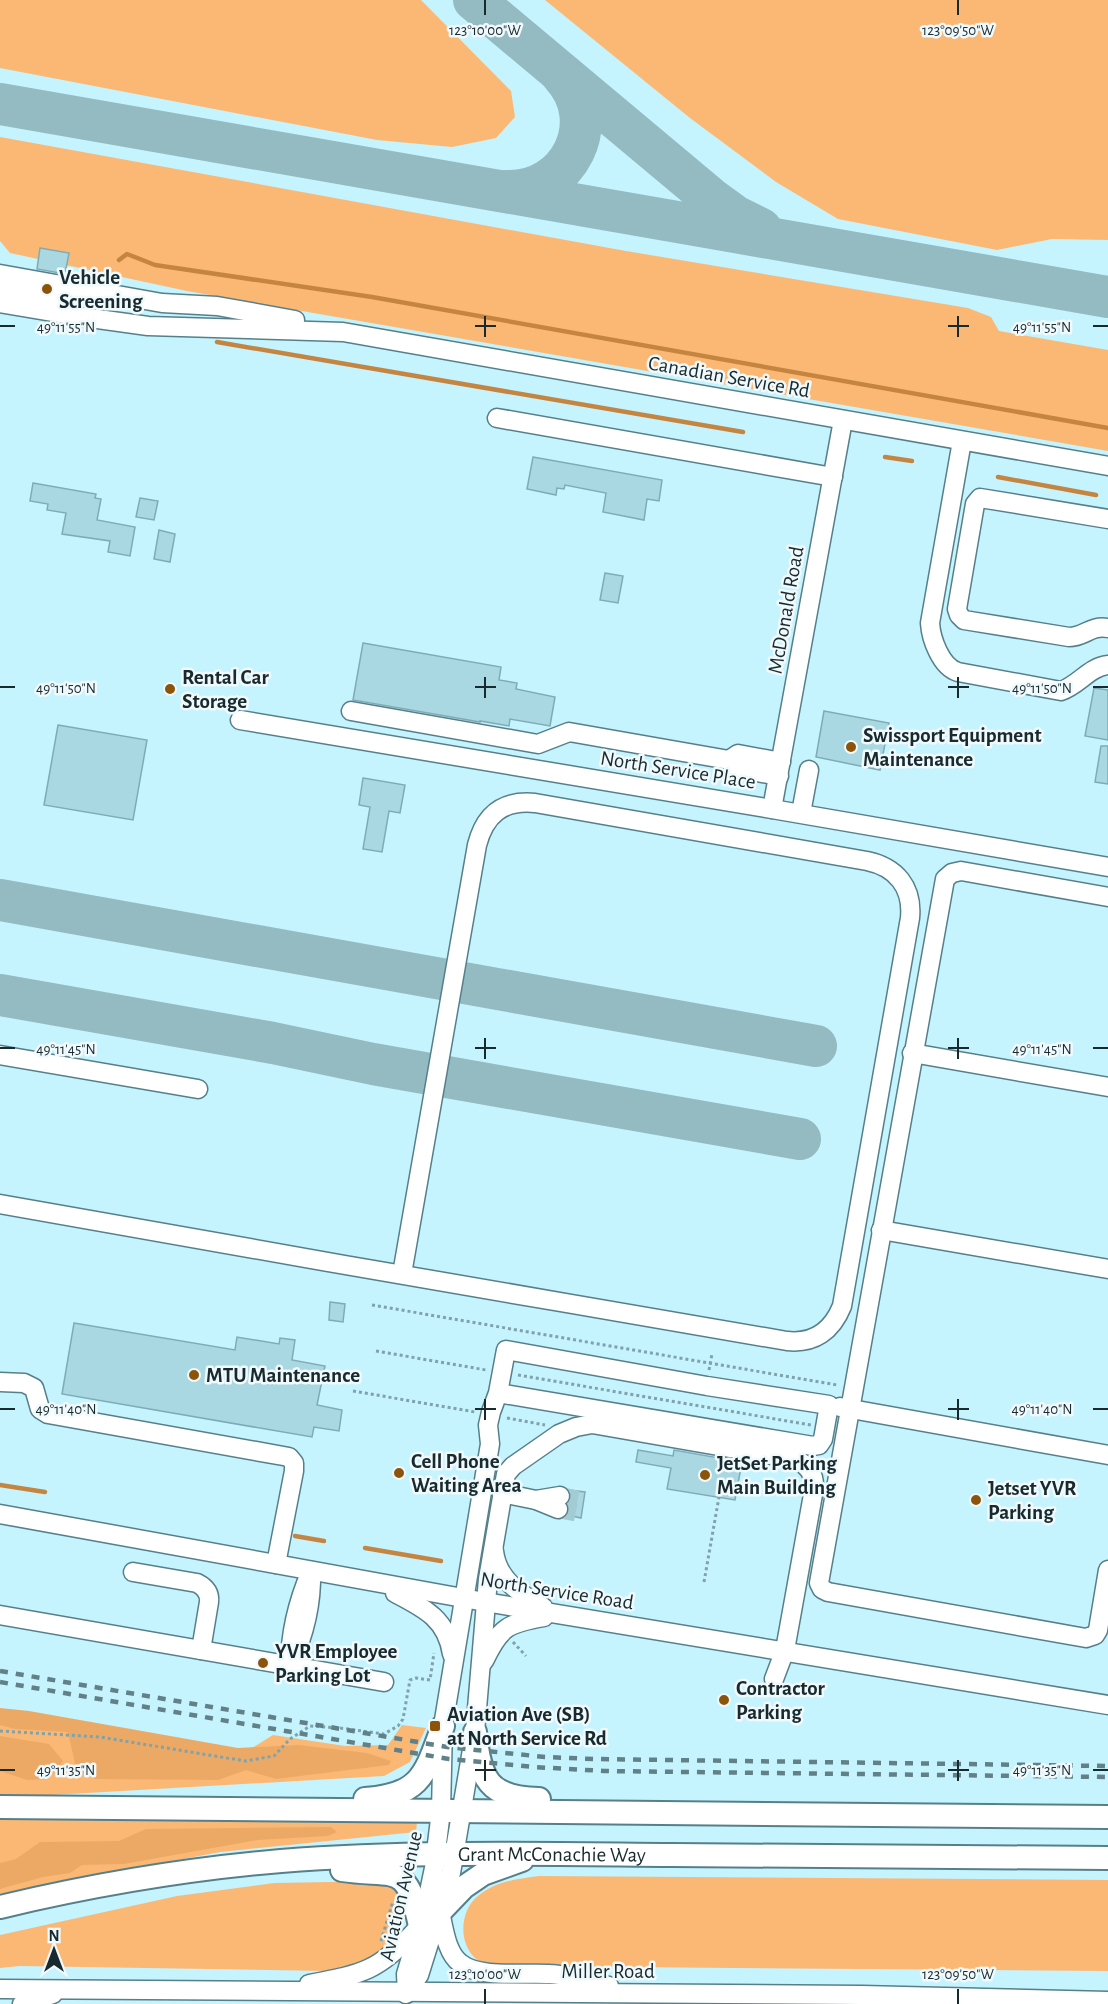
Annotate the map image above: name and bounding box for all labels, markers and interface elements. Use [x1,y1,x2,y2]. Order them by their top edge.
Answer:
text: 123°10'00"W [449,23,521,38]
text: 123°09'50"W [922,23,995,38]
place label: Vehicle Screening [59,267,143,312]
marker: Vehicle Screening [40,282,54,296]
text: 49°11'55"N [37,320,95,335]
text: 49°11'55"N [1013,320,1071,335]
street label: Canadian Service Rd [646,352,812,402]
street label: McDonald Road [764,544,808,675]
place label: Rental Car Storage [182,667,269,712]
text: 49°11'50"N [36,681,96,696]
text: 49°11'50"N [1012,681,1072,696]
marker: Rental Car Storage [163,682,177,696]
place label: Swissport Equipment Maintenance [863,725,1041,770]
marker: Swissport Equipment Maintenance [844,740,858,754]
street label: North Service Place [599,747,757,793]
text: 49°11'45"N [36,1042,96,1057]
text: 49°11'45"N [1012,1042,1072,1057]
place label: MTU Maintenance [206,1365,360,1386]
marker: MTU Maintenance [187,1368,201,1382]
text: 49°11'40"N [35,1402,97,1417]
text: 49°11'40"N [1011,1402,1073,1417]
place label: Cell Phone Waiting Area [411,1451,522,1496]
place label: JetSet Parking Main Building [717,1453,837,1498]
marker: Cell Phone Waiting Area [392,1466,406,1480]
marker: JetSet Parking Main Building [698,1468,712,1482]
place label: Jetset YVR Parking [988,1478,1076,1523]
marker: Jetset YVR Parking [969,1493,983,1507]
street label: North Service Road [479,1568,635,1614]
place label: YVR Employee Parking Lot [275,1641,398,1686]
marker: YVR Employee Parking Lot [256,1656,270,1670]
place label: Contractor Parking [736,1678,825,1723]
marker: Contractor Parking [717,1693,731,1707]
place label: Aviation Ave (SB) at North Service Rd [447,1704,607,1749]
marker: Aviation Ave (SB) at North Service Rd [428,1719,442,1733]
text: 49°11'35"N [37,1763,95,1778]
text: 49°11'35"N [1013,1763,1071,1778]
street label: Aviation Avenue [376,1829,426,1963]
street label: Grant McConachie Way [458,1843,646,1865]
north arrow [24,1920,84,1980]
text: N [48,1928,60,1944]
street label: Miller Road [561,1961,655,1982]
text: 123°10'00"W [449,1967,521,1982]
text: 123°09'50"W [922,1967,995,1982]

